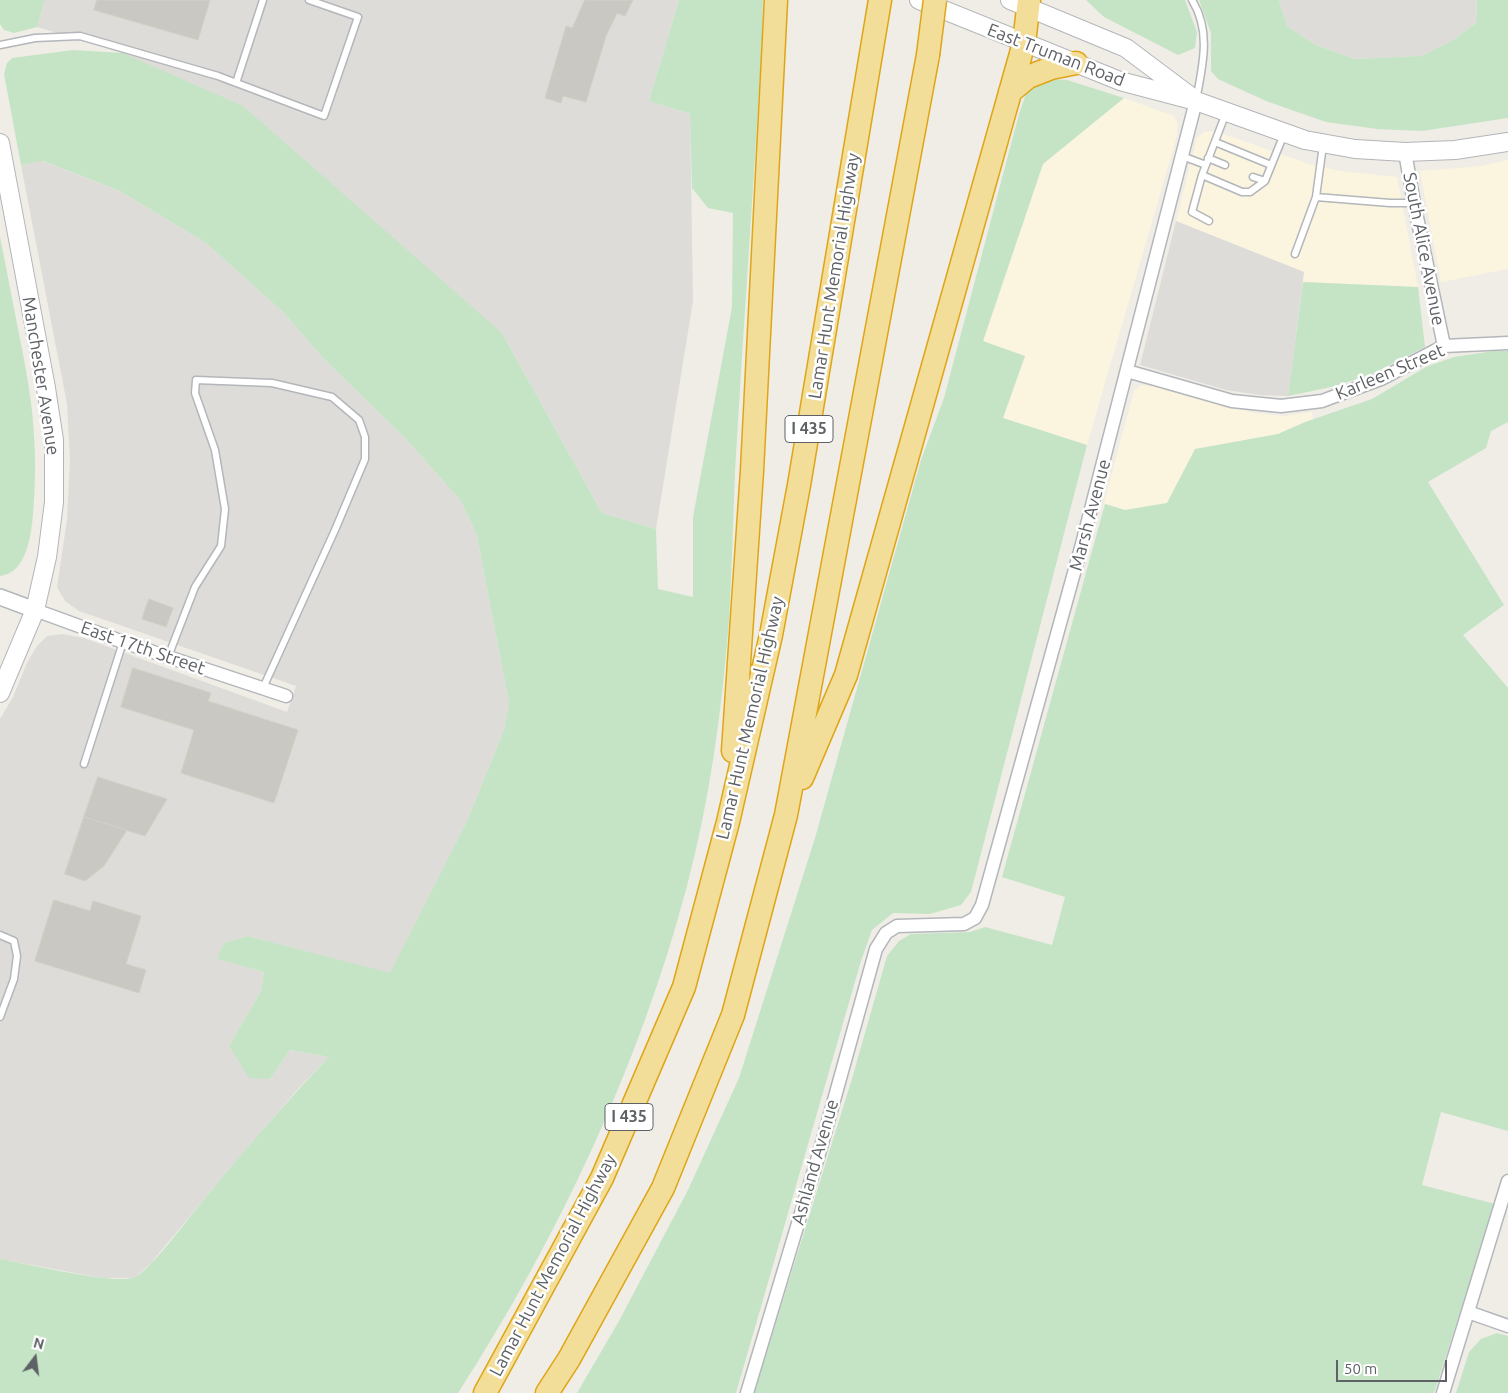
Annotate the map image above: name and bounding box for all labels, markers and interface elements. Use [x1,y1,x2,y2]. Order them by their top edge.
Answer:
street label: East Truman Road [984,19,1128,91]
street label: Lamar Hunt Memorial Highway [804,151,864,401]
street label: South Alice Avenue [1399,171,1449,327]
street label: Manchester Avenue [18,295,64,457]
street label: Karleen Street [1332,339,1448,405]
road number: I 435 [785,416,833,442]
street label: Marsh Avenue [1065,457,1115,573]
street label: Lamar Hunt Memorial Highway [711,594,789,842]
street label: East 17th Street [78,617,208,679]
street label: Ashland Avenue [787,1097,843,1227]
road number: I 435 [605,1104,653,1130]
street label: Lamar Hunt Memorial Highway [485,1150,621,1380]
north arrow [10,1333,60,1383]
text: N [32,1334,46,1353]
scale bar [1338,1350,1449,1382]
text: 50 m [1344,1360,1377,1377]

